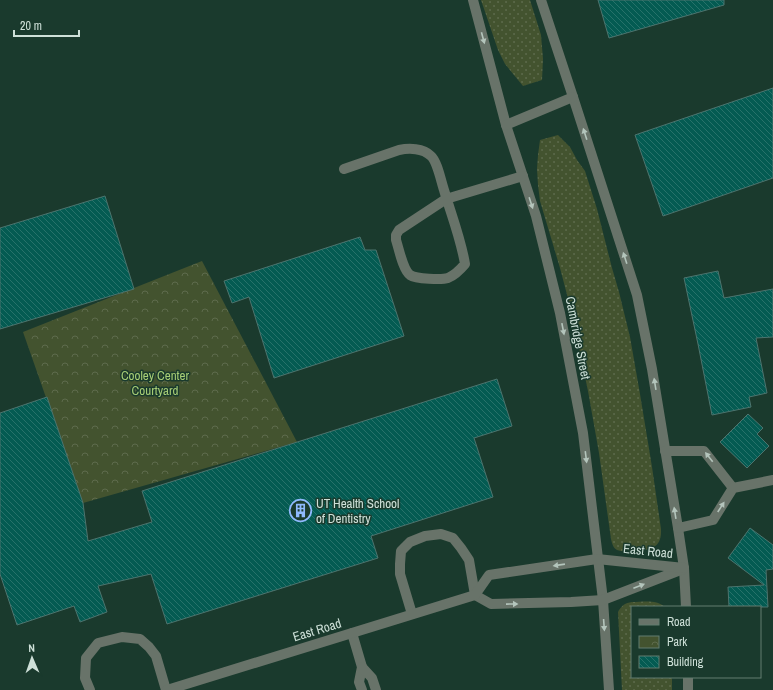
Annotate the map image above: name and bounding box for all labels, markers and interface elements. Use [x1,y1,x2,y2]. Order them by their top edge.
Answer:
scale bar [14,12,79,38]
text: 20 m [20,18,42,34]
one-way arrow [480,32,486,44]
one-way arrow [582,128,588,140]
one-way arrow [528,197,534,209]
one-way arrow [622,252,628,264]
street label: Cambridge Street [562,295,594,381]
one-way arrow [561,322,567,335]
park label: Cooley Center Courtyard [121,367,190,399]
one-way arrow [651,378,657,390]
one-way arrow [583,451,589,463]
one-way arrow [705,452,713,463]
place label: UT Health School of Dentistry [316,495,399,527]
building icon: UT Health School of Dentistry [288,497,314,523]
one-way arrow [717,502,725,512]
one-way arrow [672,507,678,519]
street label: East Road [622,540,674,562]
one-way arrow [553,562,565,568]
one-way arrow [634,582,646,588]
one-way arrow [506,601,519,607]
legend [631,606,761,678]
text: Road [667,614,691,630]
street label: East Road [291,615,343,645]
one-way arrow [601,619,608,631]
text: Park [667,634,687,650]
north arrow [12,638,52,678]
text: N [28,641,35,655]
text: Building [667,654,704,670]

